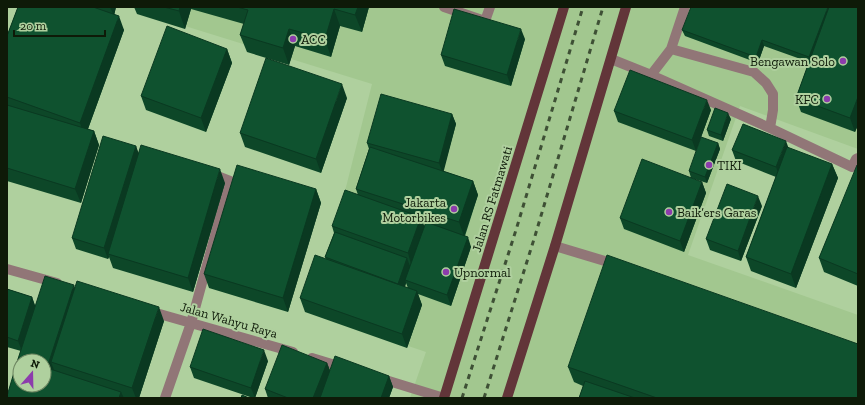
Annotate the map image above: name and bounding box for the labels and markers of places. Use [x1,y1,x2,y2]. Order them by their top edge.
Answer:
place label: ACC [301,32,326,47]
marker: ACC [288,34,298,44]
place label: Bengawan Solo [750,54,835,69]
marker: Bengawan Solo [838,56,848,66]
place label: KFC [795,92,819,107]
marker: KFC [822,94,832,104]
place label: TIKI [717,158,742,173]
marker: TIKI [704,160,714,170]
place label: Jakarta Motorbikes [382,195,447,225]
marker: Jakarta Motorbikes [449,204,459,214]
place label: Baik’ers Garas [677,205,757,220]
marker: Baik’ers Garas [664,207,674,217]
place label: Upnormal [454,265,511,280]
marker: Upnormal [441,267,451,277]

